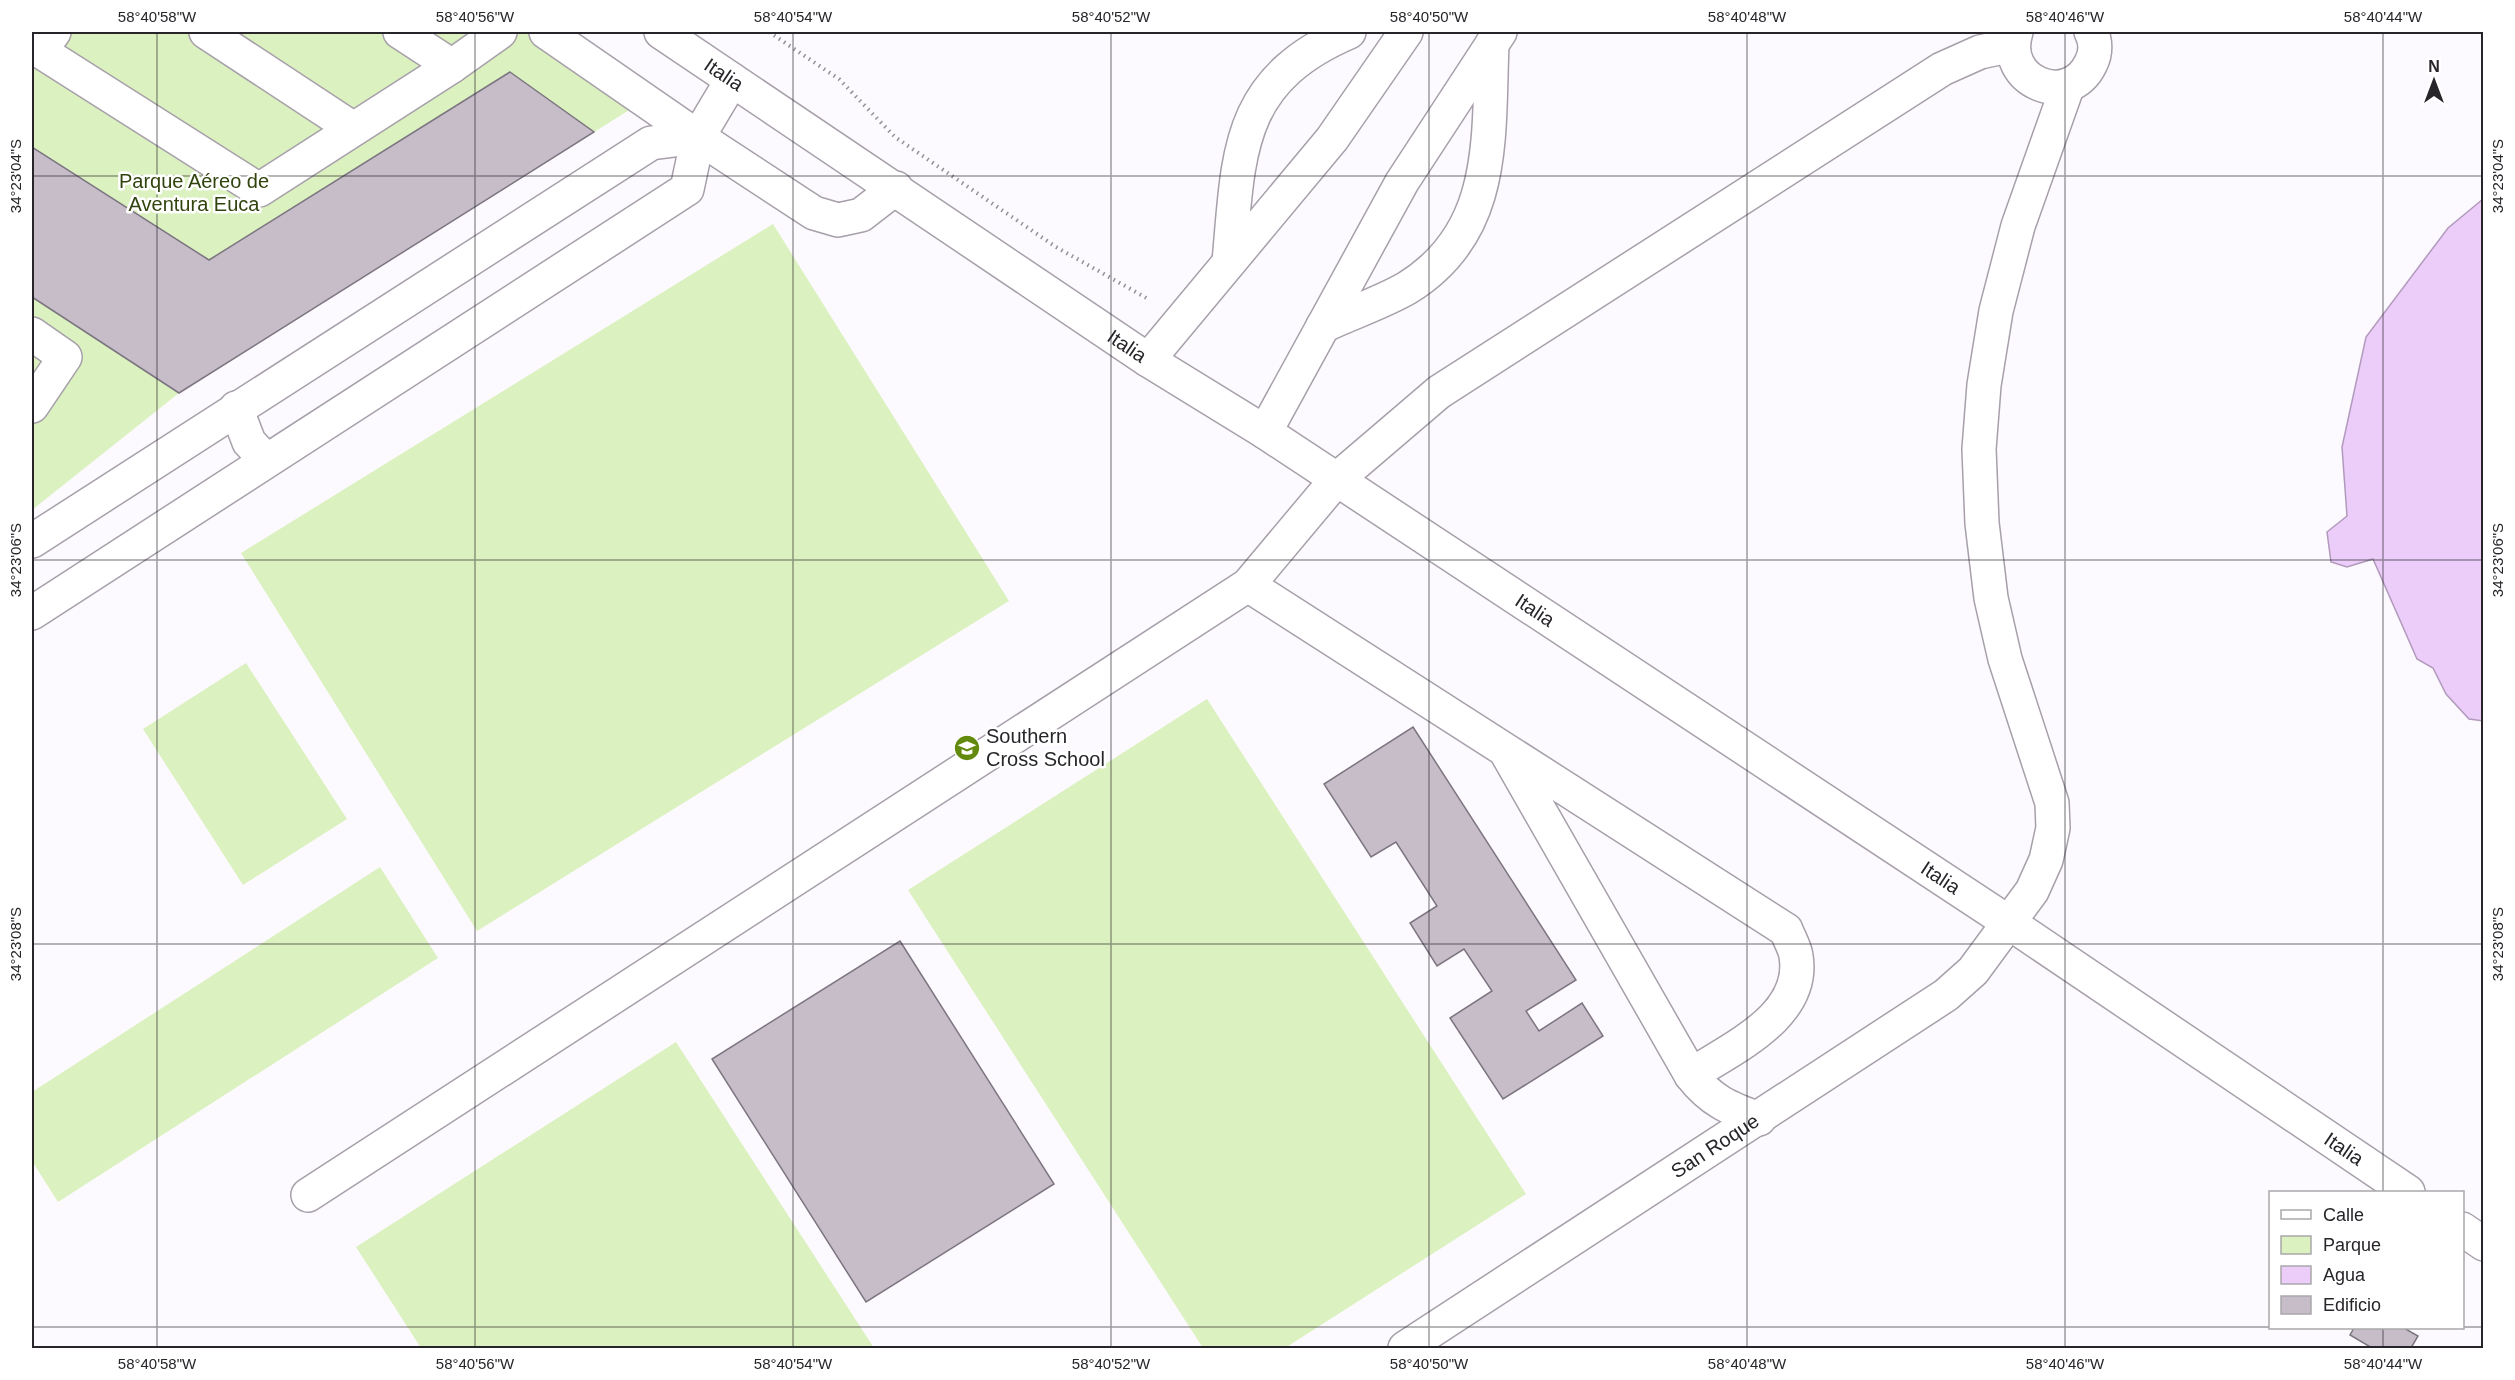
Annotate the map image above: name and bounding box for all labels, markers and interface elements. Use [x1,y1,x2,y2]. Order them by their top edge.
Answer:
text: 58°40'58"W [118,8,197,25]
text: 58°40'56"W [436,8,515,25]
text: 58°40'54"W [754,8,833,25]
text: 58°40'52"W [1072,8,1151,25]
text: 58°40'50"W [1390,8,1469,25]
text: 58°40'48"W [1708,8,1787,25]
text: 58°40'46"W [2026,8,2105,25]
text: 58°40'44"W [2344,8,2423,25]
north arrow [2404,51,2464,111]
street label: Italia [700,54,748,96]
text: N [2428,58,2440,75]
text: 34°23'04"S [7,139,24,213]
text: 34°23'04"S [2489,139,2506,213]
park label: Parque Aéreo de Aventura Euca [119,170,269,215]
street label: Italia [1103,325,1152,367]
text: 34°23'06"S [7,523,24,597]
text: 34°23'06"S [2489,523,2506,597]
street label: Italia [1511,589,1559,631]
place label: Southern Cross School [986,725,1105,770]
school or university icon: Southern Cross School [952,733,982,763]
street label: Italia [1917,857,1965,899]
text: 34°23'08"S [7,907,24,981]
text: 34°23'08"S [2489,907,2506,981]
street label: San Roque [1667,1109,1763,1182]
street label: Italia [2320,1128,2368,1170]
legend [2269,1191,2464,1329]
text: Calle [2323,1205,2364,1225]
text: Parque [2323,1235,2381,1255]
text: Agua [2323,1265,2366,1285]
text: Edificio [2323,1295,2381,1315]
text: 58°40'58"W [118,1355,197,1372]
text: 58°40'56"W [436,1355,515,1372]
text: 58°40'54"W [754,1355,833,1372]
text: 58°40'52"W [1072,1355,1151,1372]
text: 58°40'50"W [1390,1355,1469,1372]
text: 58°40'48"W [1708,1355,1787,1372]
text: 58°40'46"W [2026,1355,2105,1372]
text: 58°40'44"W [2344,1355,2423,1372]

